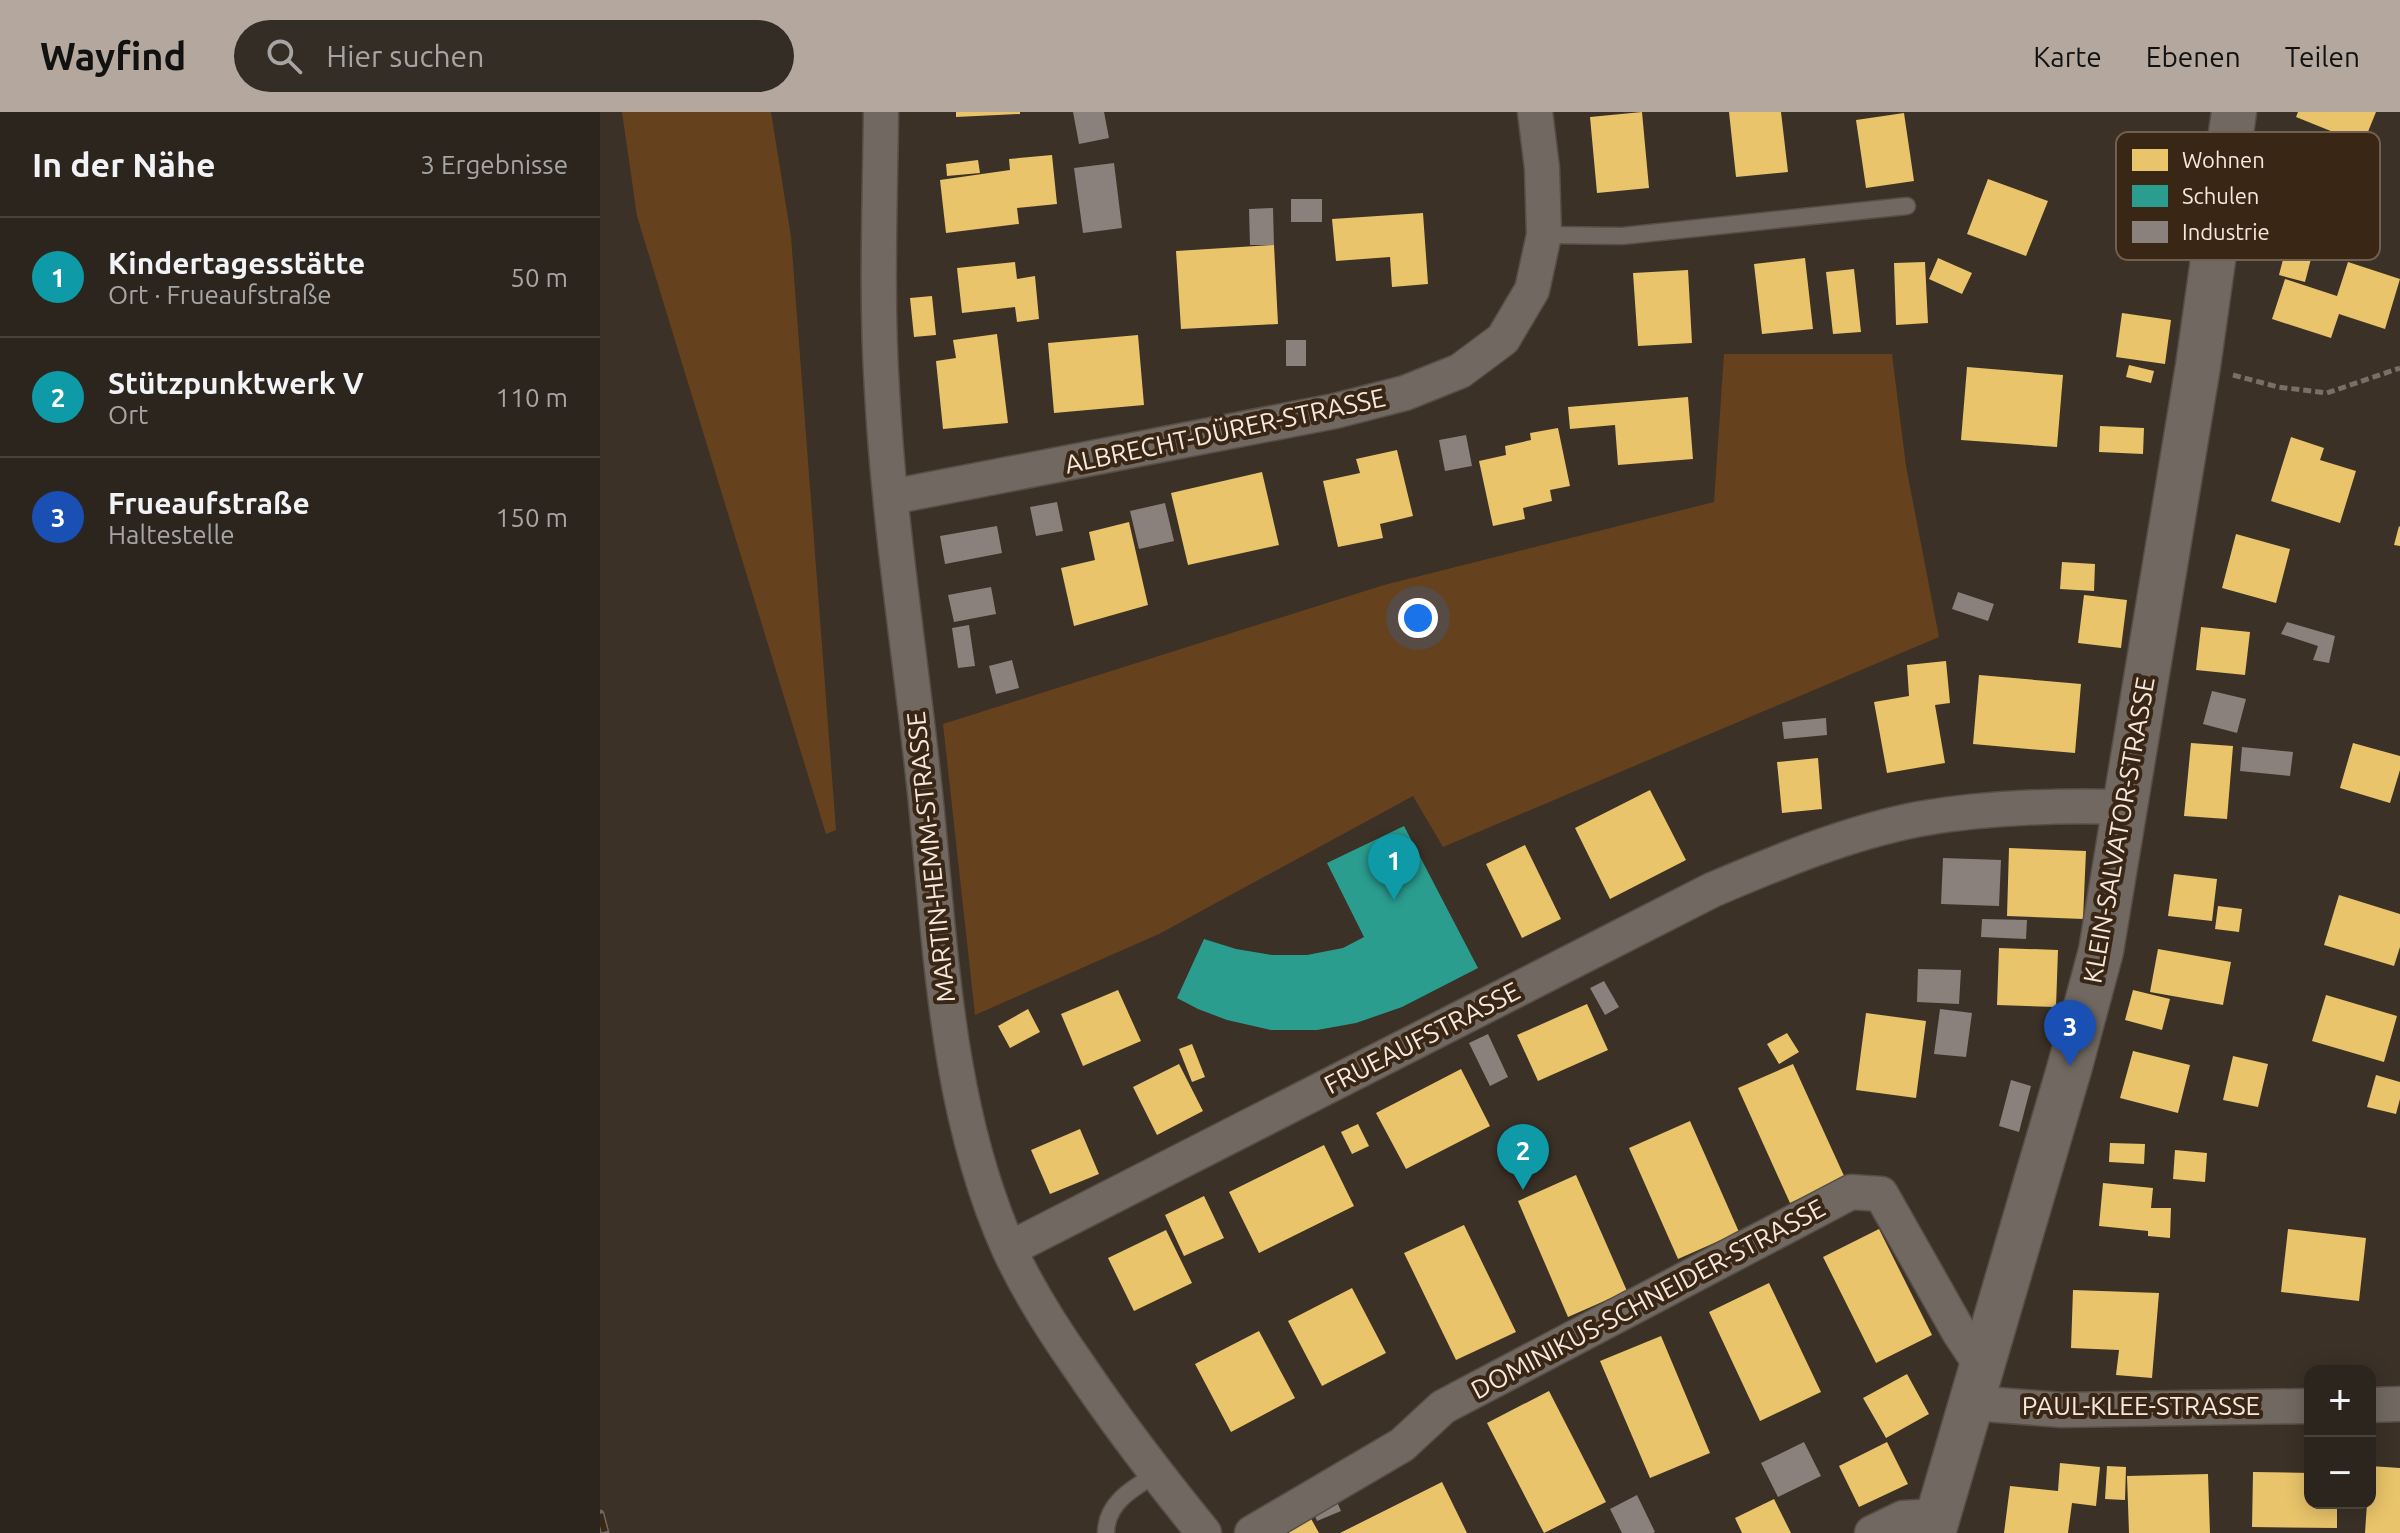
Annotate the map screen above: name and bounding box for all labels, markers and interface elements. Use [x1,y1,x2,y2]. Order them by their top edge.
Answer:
search box [234,20,794,92]
icon: search [262,34,306,78]
text: Wayfind [40,35,186,77]
text: Hier suchen [326,39,484,73]
text: Karte [2033,41,2102,72]
text: Ebenen [2146,41,2241,72]
text: Teilen [2285,41,2360,72]
legend [2116,132,2380,260]
text: In der Nähe [32,145,215,183]
text: Wohnen [2182,147,2265,172]
text: 3 Ergebnisse [420,150,568,179]
text: Schulen [2182,183,2259,208]
text: Industrie [2182,219,2270,244]
text: Kindertagesstätte [108,246,365,280]
text: 1 [51,263,65,292]
text: 50 m [510,263,568,292]
text: Ort · Frueaufstraße [108,280,332,309]
text: Stützpunktwerk V [108,366,364,400]
street label: ALBRECHT-DÜRER-STRASSE [1062,382,1388,479]
text: 2 [51,383,65,412]
text: 110 m [496,383,568,412]
text: Ort [108,400,148,429]
text: Frueaufstraße [108,486,310,520]
text: 3 [51,503,65,532]
text: 150 m [496,503,568,532]
text: Haltestelle [108,520,235,549]
your location [1398,598,1438,638]
street label: KLEIN-SALVATOR-STRASSE [2077,675,2160,985]
street label: MARTIN-HEMM-STRASSE [901,710,960,1004]
pin: 1 [1368,834,1420,900]
street label: FRUEAUFSTRASSE [1319,976,1524,1099]
pin: 3 [2044,1000,2096,1066]
pin: 2 [1497,1124,1549,1190]
street label: DOMINIKUS-SCHNEIDER-STRASSE [1466,1193,1829,1404]
map controls [2304,1365,2376,1509]
button: + [2304,1365,2376,1437]
street label: PAUL-KLEE-STRASSE [2022,1391,2260,1420]
button: − [2304,1437,2376,1509]

